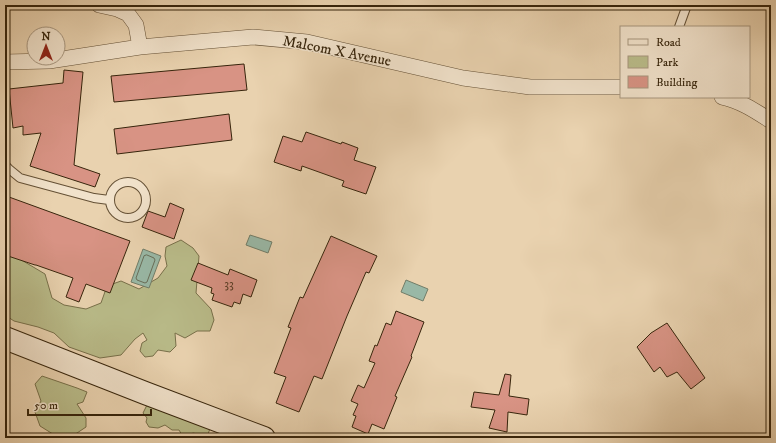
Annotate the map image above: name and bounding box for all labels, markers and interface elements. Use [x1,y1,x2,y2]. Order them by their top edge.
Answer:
north arrow [26,26,66,66]
legend [620,26,750,98]
text: N [41,30,51,44]
street label: Malcom X Avenue [281,31,393,71]
text: Road [656,35,681,50]
text: Park [656,55,678,70]
text: Building [656,75,697,90]
house number: 33 [224,276,234,292]
scale bar [28,391,151,417]
text: 50 m [34,398,58,413]

